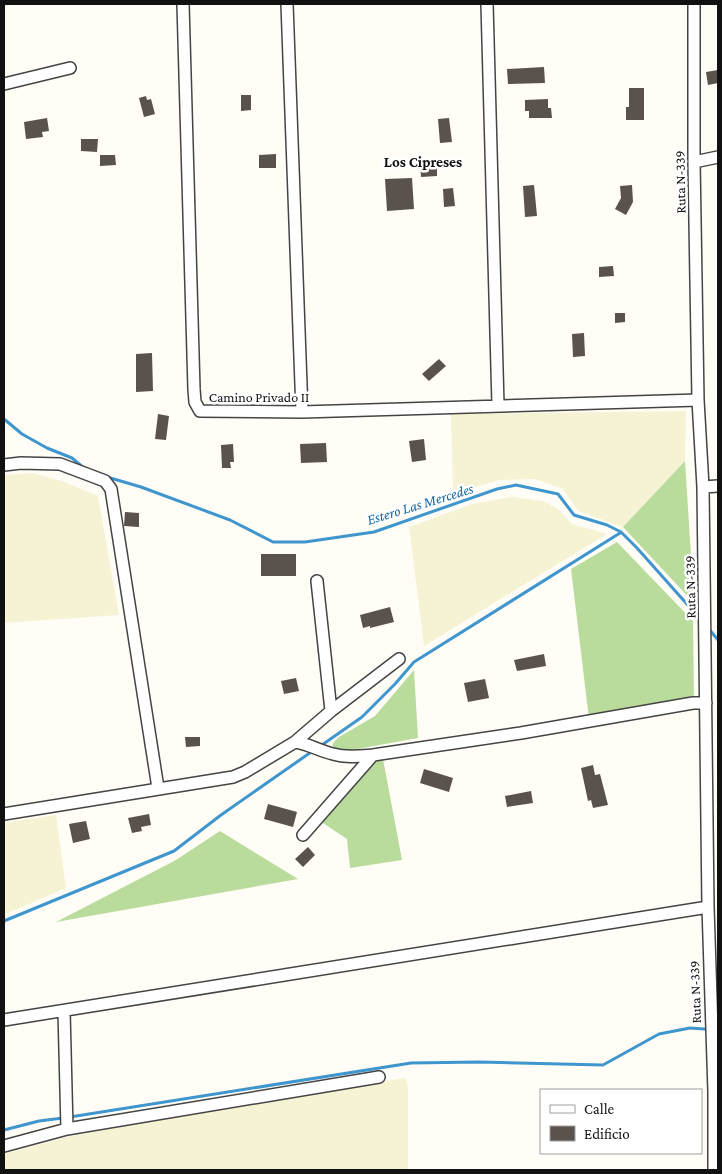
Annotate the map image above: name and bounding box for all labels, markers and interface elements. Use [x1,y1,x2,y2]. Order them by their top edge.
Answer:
street label: Ruta N-339 [671,150,689,214]
district label: Los Cipreses [384,154,462,170]
street label: Camino Privado II [209,389,309,405]
water label: Estero Las Mercedes [365,480,475,528]
street label: Ruta N-339 [681,555,699,619]
street label: Ruta N-339 [686,960,704,1024]
legend [540,1089,702,1154]
text: Calle [584,1101,615,1117]
text: Edificio [584,1126,630,1142]

